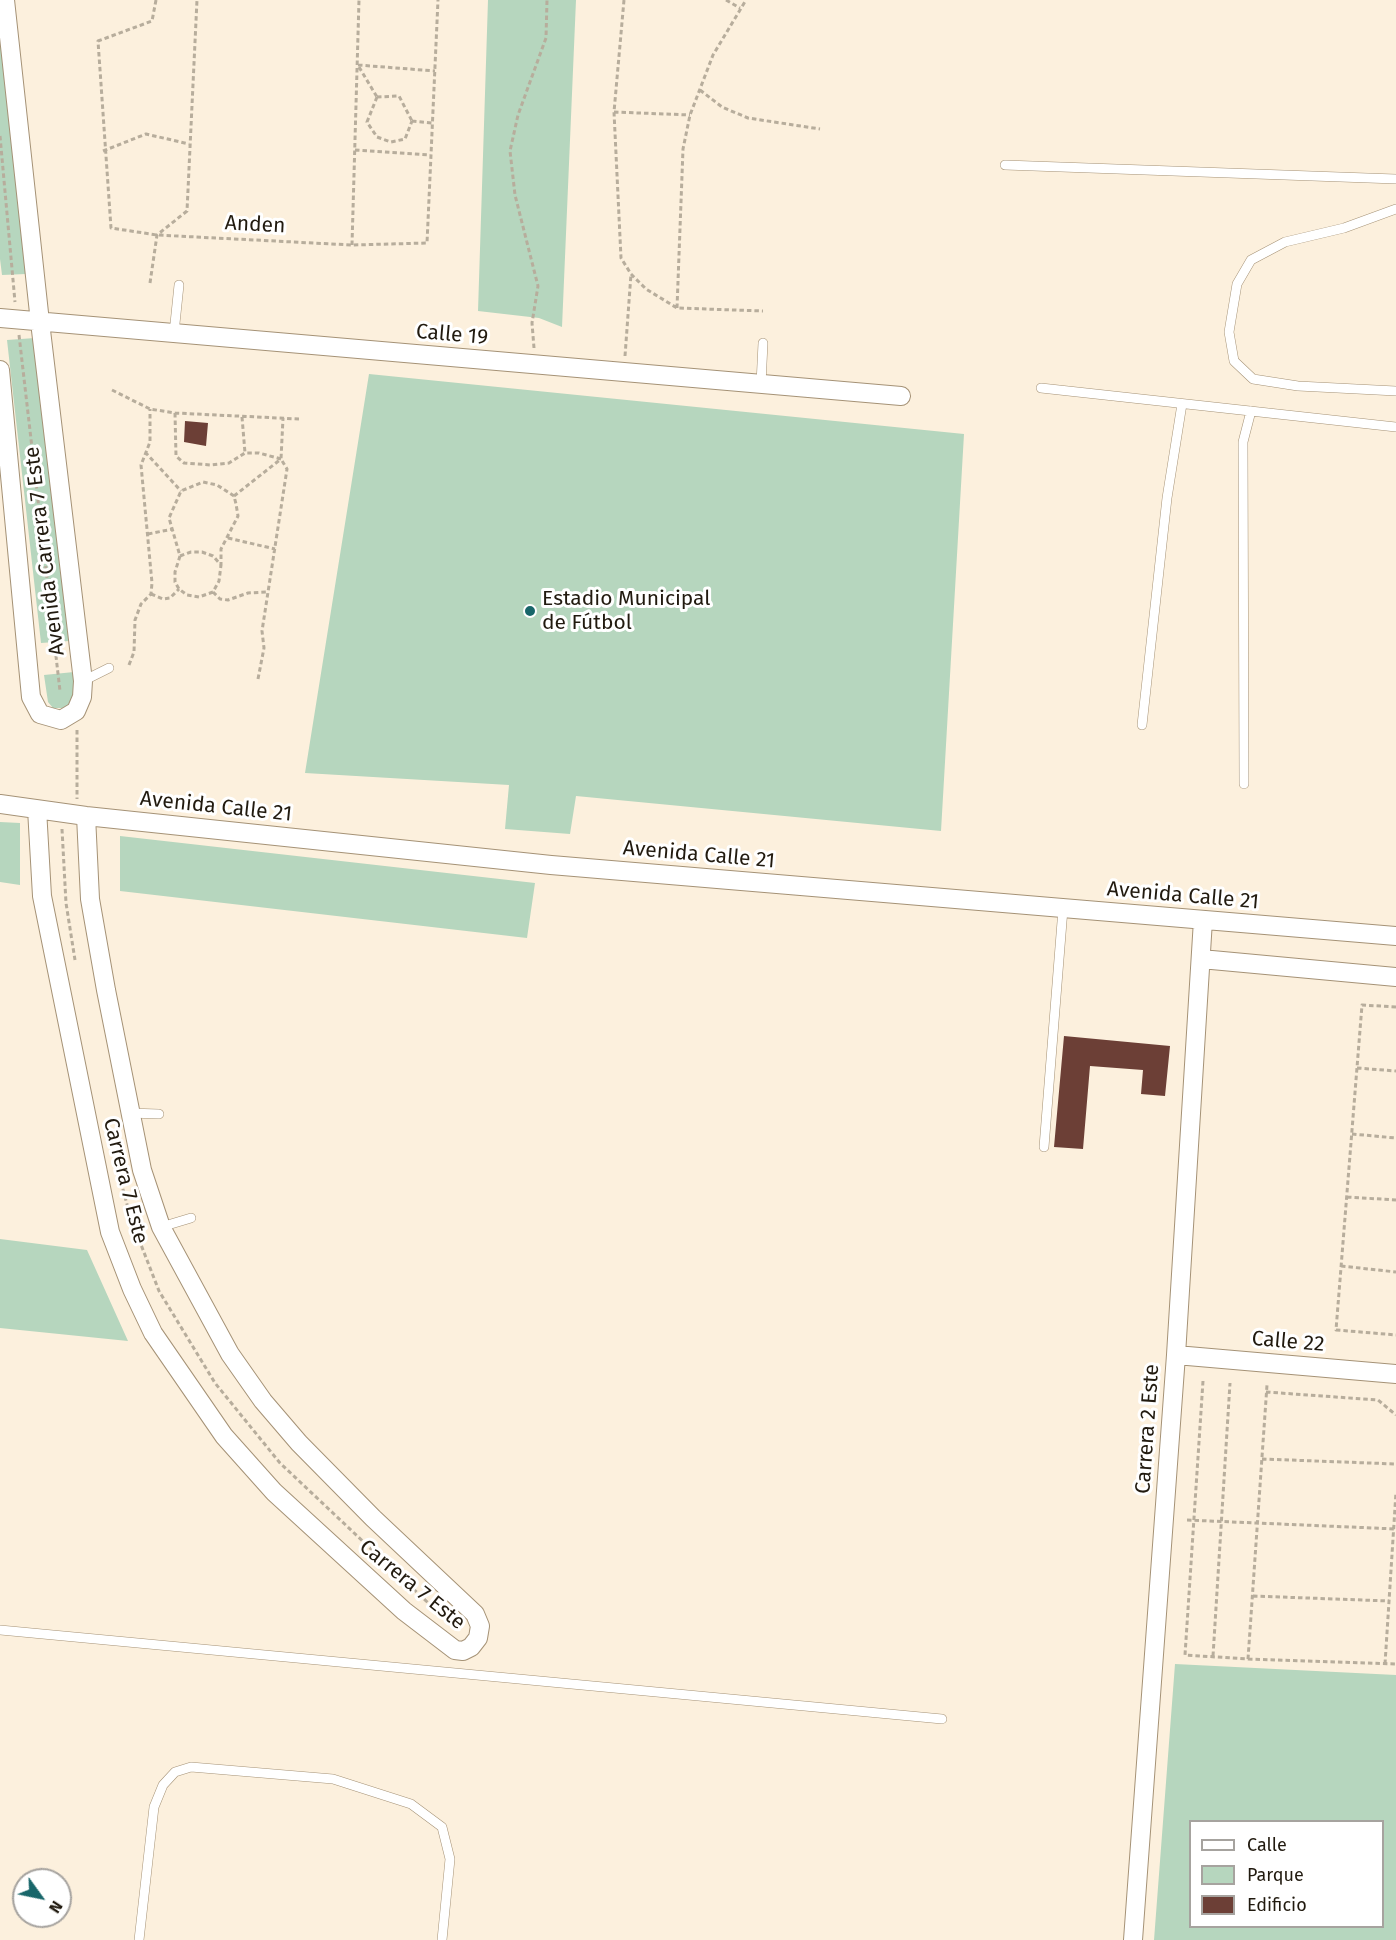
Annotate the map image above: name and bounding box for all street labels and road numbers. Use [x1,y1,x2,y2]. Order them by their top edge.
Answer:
street label: Anden [224,211,286,239]
street label: Calle 19 [415,319,489,351]
street label: Avenida Carrera 7 Este [20,445,70,657]
street label: Avenida Calle 21 [139,787,293,827]
street label: Avenida Calle 21 [622,836,776,874]
street label: Avenida Calle 21 [1106,877,1260,915]
street label: Carrera 7 Este [97,1115,153,1247]
street label: Calle 22 [1251,1326,1325,1358]
street label: Carrera 2 Este [1131,1363,1165,1495]
street label: Carrera 7 Este [354,1535,470,1635]

